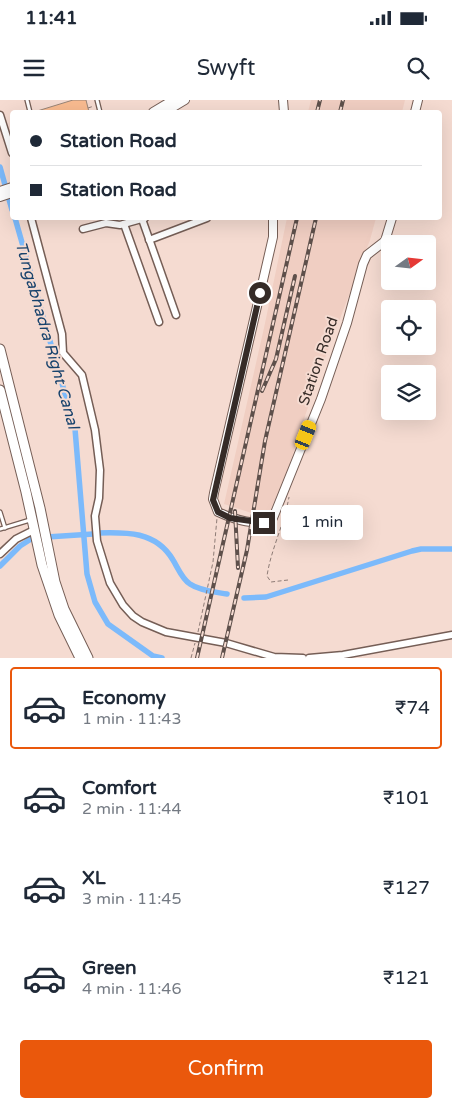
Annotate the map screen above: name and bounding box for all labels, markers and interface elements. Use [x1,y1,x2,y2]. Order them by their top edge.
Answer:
text: 11:41 [25,7,78,29]
icon: menu [20,54,48,82]
icon: search [404,54,432,82]
text: Swyft [197,55,255,81]
text: Station Road [60,130,177,152]
text: Station Road [60,179,177,201]
north arrow [381,235,436,290]
map controls [381,235,436,420]
water label: Tungabhadra Right Canal [11,239,84,433]
route start [249,282,271,304]
button: locate [381,300,436,355]
street label: Station Road [294,314,342,408]
button: layers [381,365,436,420]
car [293,418,318,452]
callout: 1 min [282,506,364,540]
route end [253,512,275,534]
text: 1 min [301,512,343,532]
icon: car [22,686,67,731]
text: Economy [82,687,166,709]
text: ₹74 [395,697,430,719]
text: 1 min · 11:43 [82,709,181,729]
icon: car [22,776,67,821]
text: Comfort [82,777,156,799]
text: ₹101 [383,787,430,809]
text: 2 min · 11:44 [82,799,181,819]
icon: car [22,866,67,911]
text: XL [82,867,106,889]
text: ₹127 [383,877,430,899]
text: 3 min · 11:45 [82,889,181,909]
icon: car [22,956,67,1001]
text: Green [82,957,136,979]
text: ₹121 [383,967,430,989]
text: 4 min · 11:46 [82,979,181,999]
button: Confirm [20,1040,432,1098]

